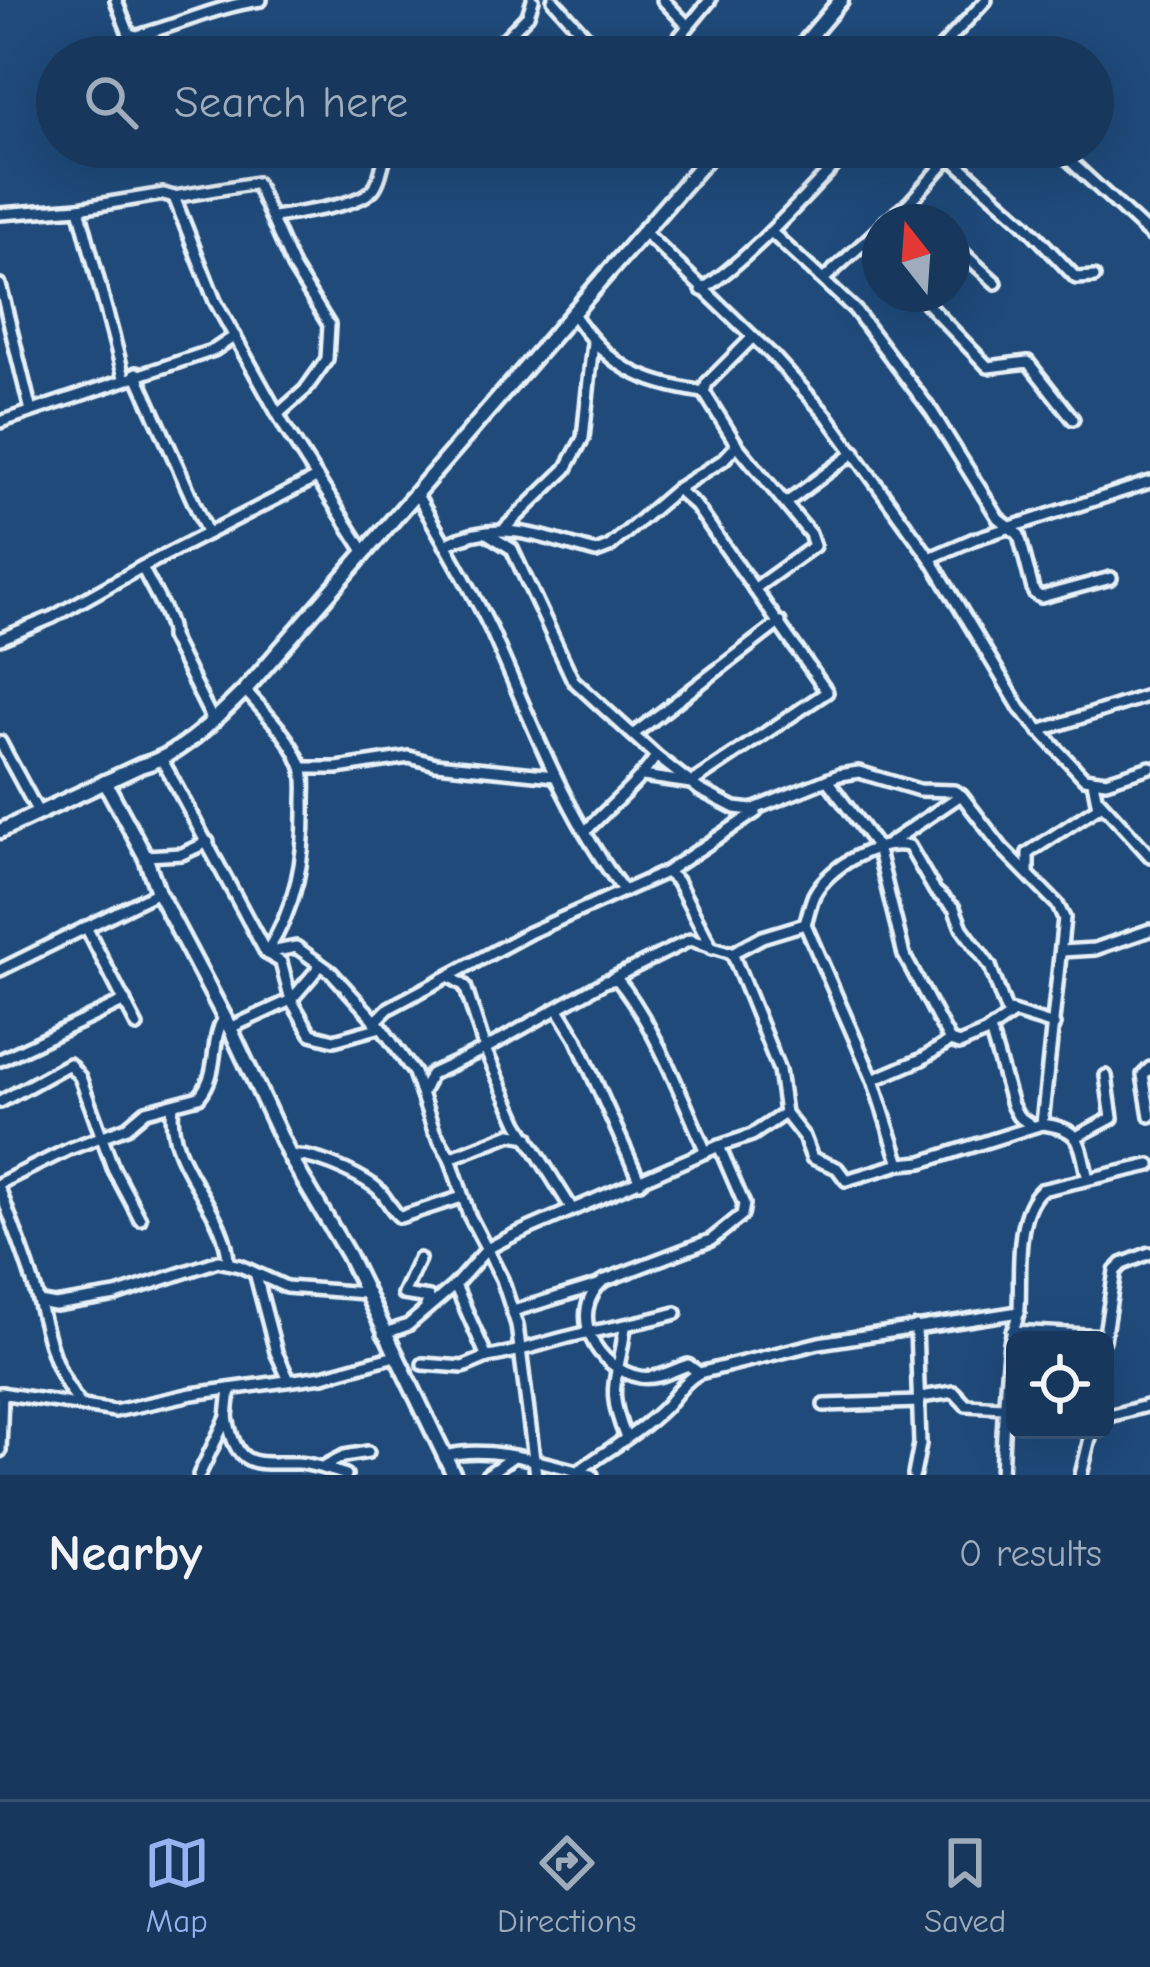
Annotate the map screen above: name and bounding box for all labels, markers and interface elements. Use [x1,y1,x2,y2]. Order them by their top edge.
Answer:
search box [36,36,1114,168]
icon: search [78,69,144,135]
text: Search here [174,76,408,128]
north arrow [862,204,970,312]
map controls [1006,1331,1114,1439]
button: locate [1006,1331,1114,1439]
text: Nearby [48,1524,202,1583]
text: 0 results [959,1531,1102,1576]
tab: Map [144,1830,210,1940]
tab: Directions [497,1830,637,1940]
tab: Saved [924,1830,1006,1940]

